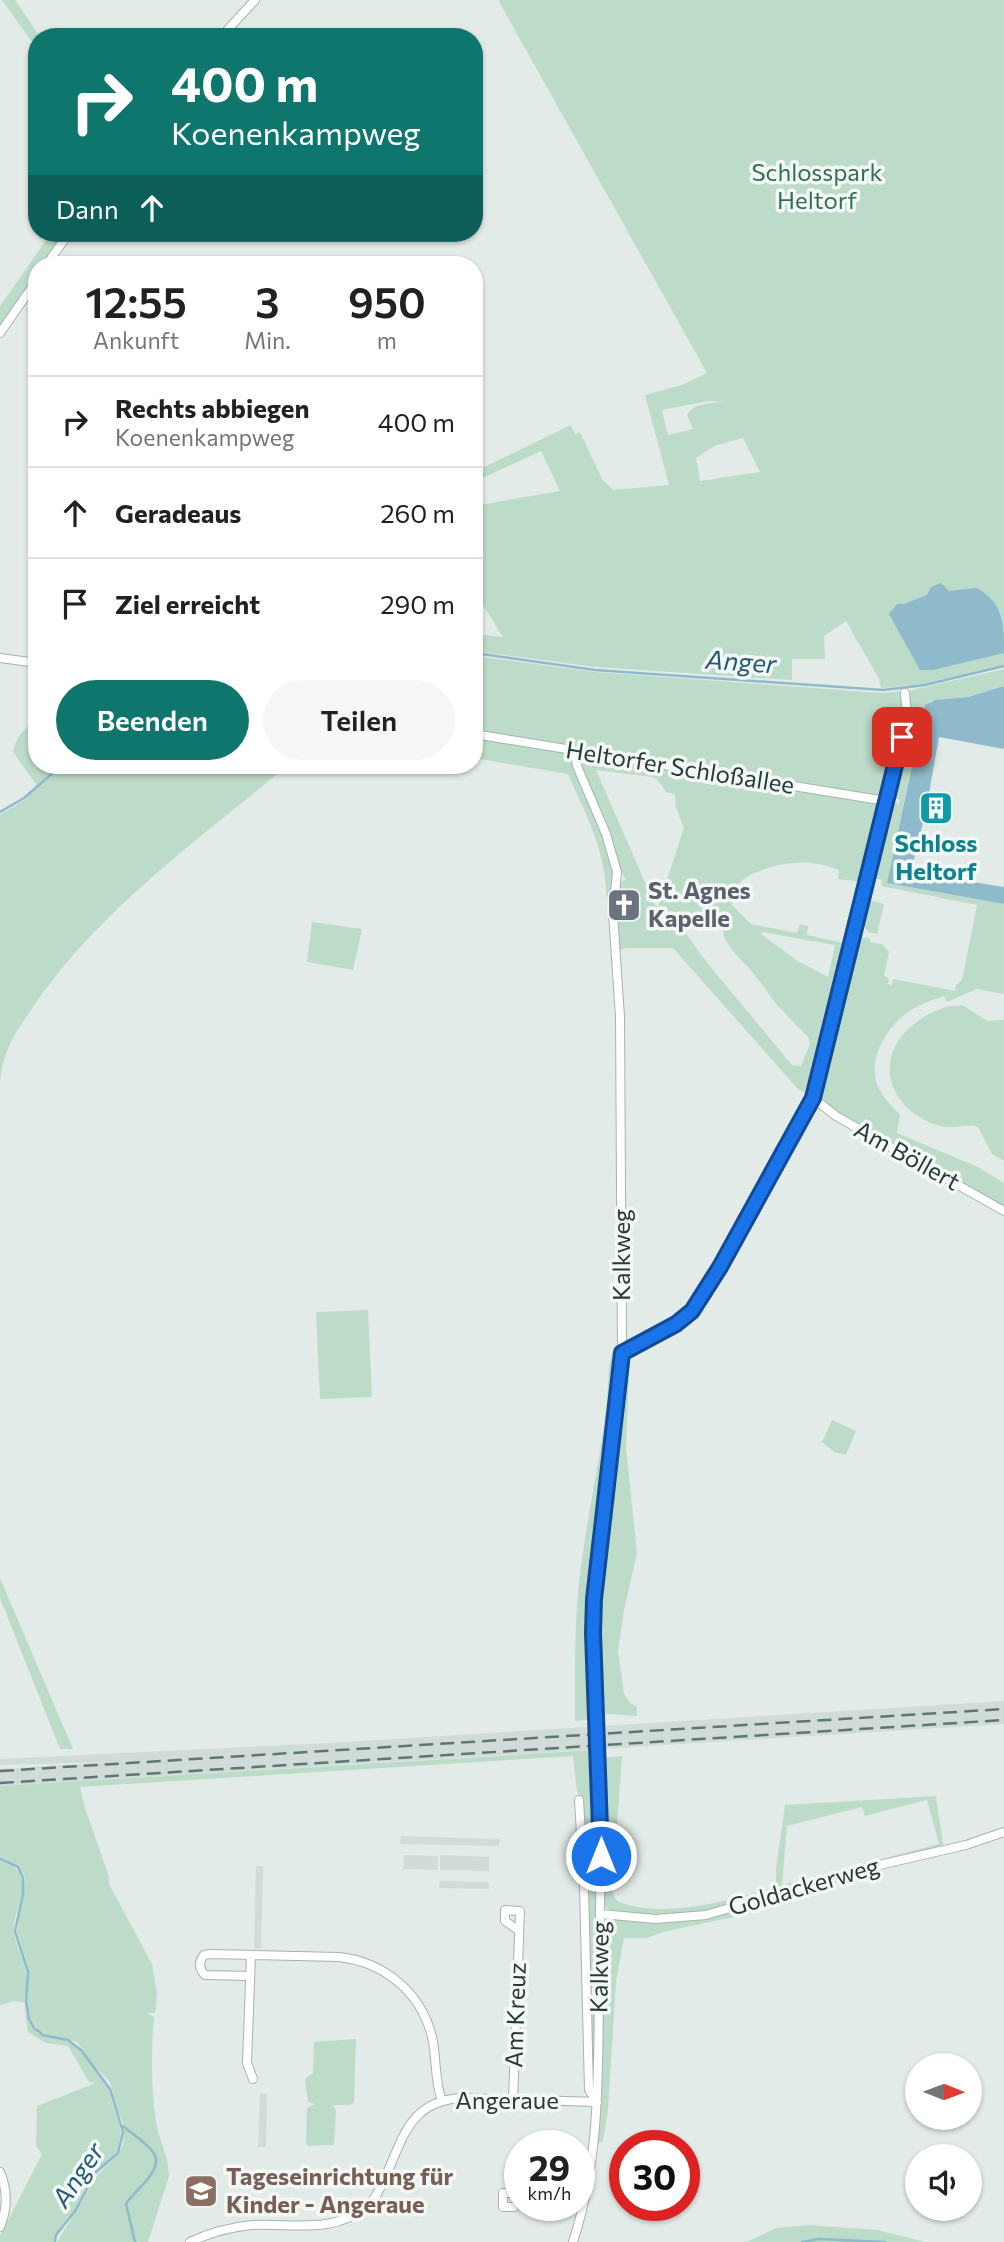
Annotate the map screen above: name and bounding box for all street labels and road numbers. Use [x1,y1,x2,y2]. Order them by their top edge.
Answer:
street label: Heltorfer Schloßallee [564,734,796,799]
street label: Am Böllert [850,1114,966,1196]
street label: Kalkweg [606,1209,635,1301]
street label: Goldackerweg [725,1850,882,1921]
street label: Kalkweg [583,1921,614,2013]
street label: Am Kreuz [498,1962,531,2068]
street label: Angeraue [455,2085,559,2114]

